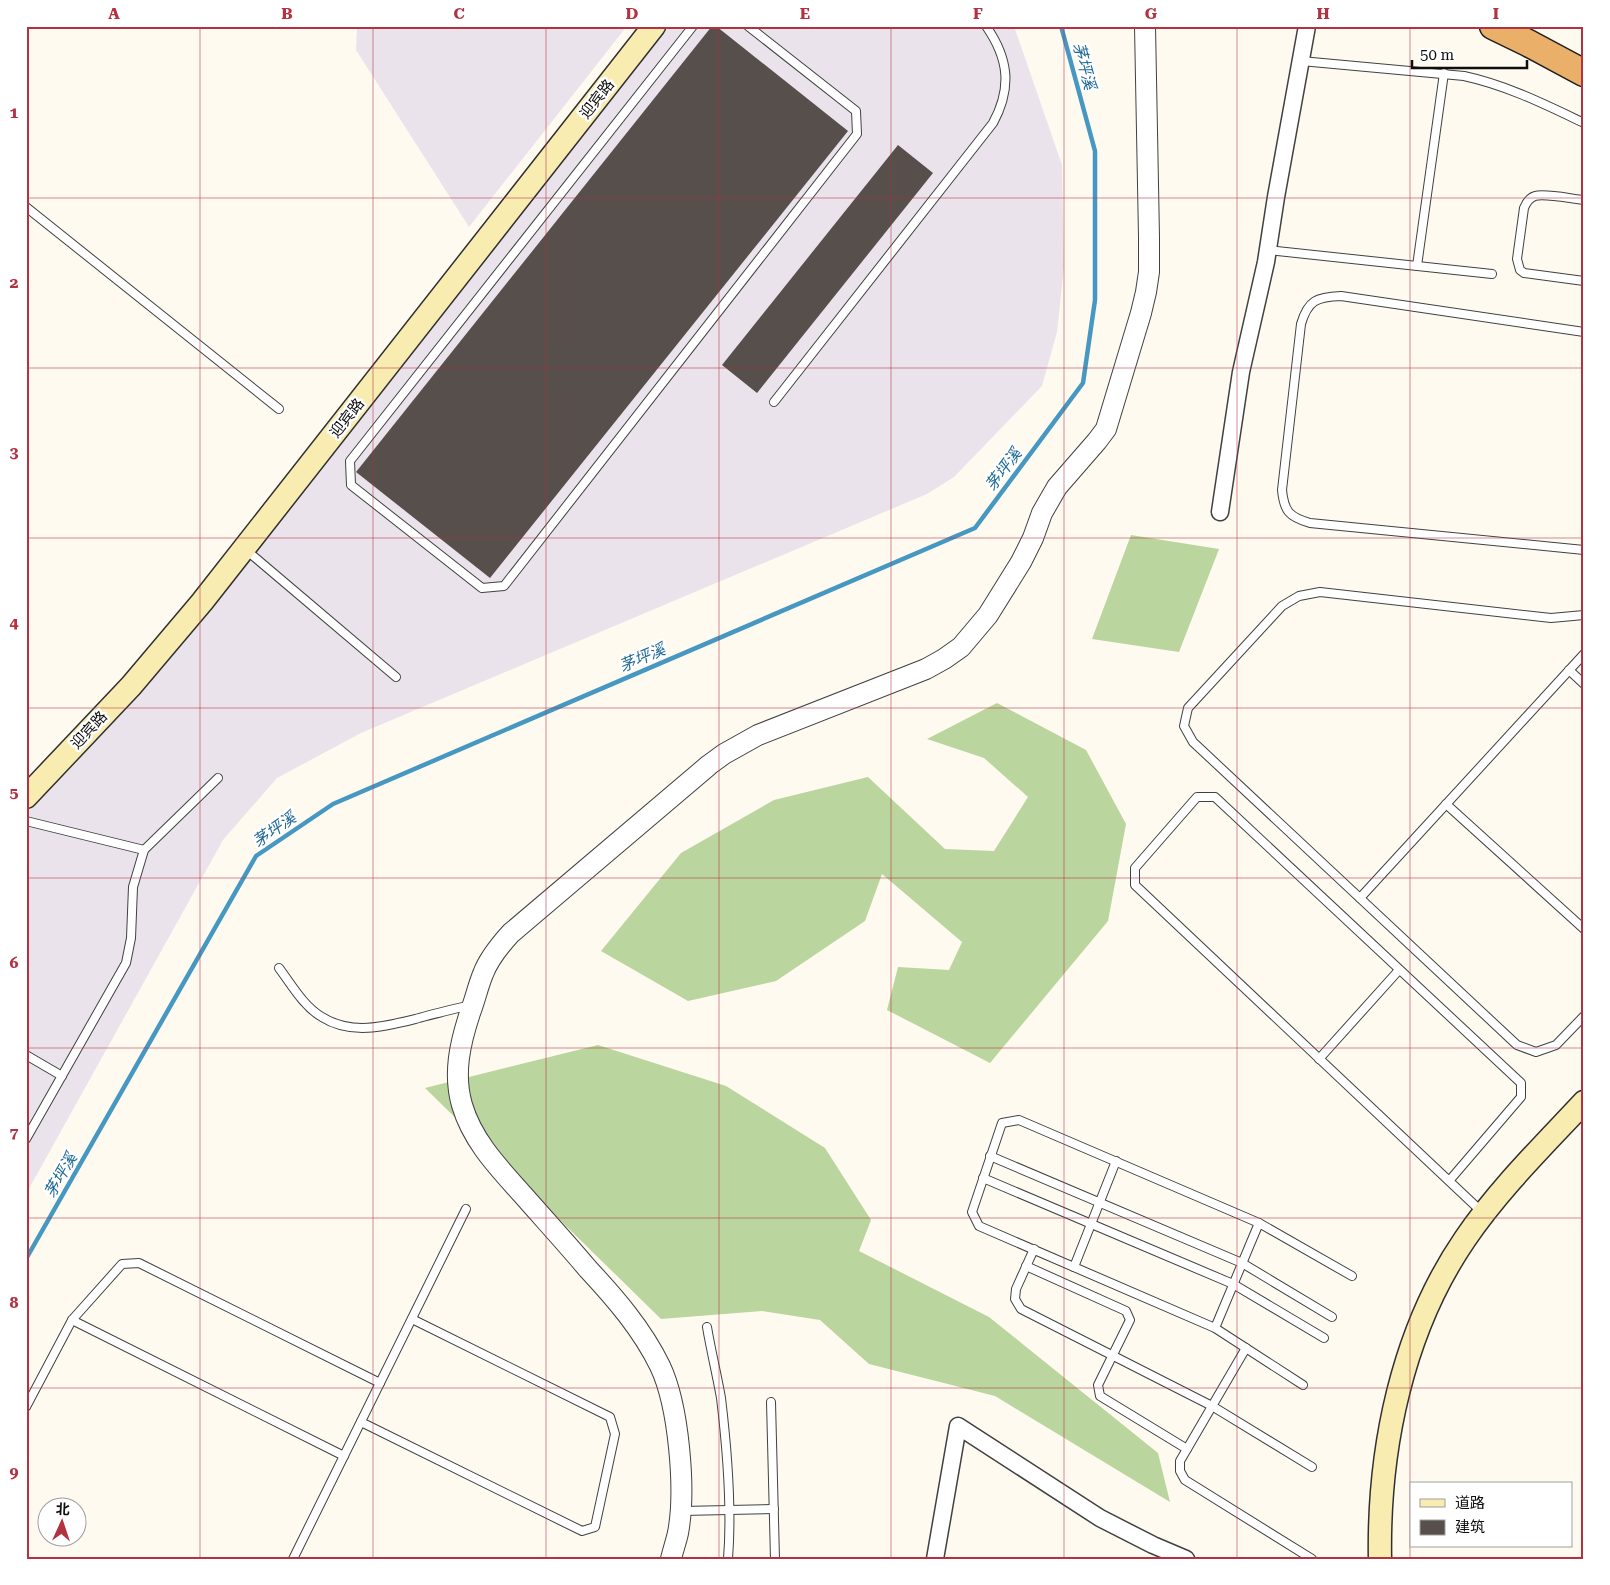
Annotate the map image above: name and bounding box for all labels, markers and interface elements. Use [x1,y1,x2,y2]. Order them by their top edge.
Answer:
text: A [108,4,120,23]
text: B [281,4,293,23]
text: C [453,4,465,23]
text: D [626,4,639,23]
text: E [800,4,810,23]
text: F [973,4,983,23]
text: G [1145,4,1158,23]
text: H [1316,4,1330,23]
text: I [1493,4,1499,23]
scale bar [1412,38,1528,70]
water label: 茅坪溪 [1069,40,1100,94]
text: 50 m [1420,46,1455,64]
street label: 迎宾路 [576,76,618,122]
text: 1 [10,103,19,122]
text: 2 [10,273,19,292]
street label: 迎宾路 [326,395,368,441]
text: 3 [10,443,19,462]
water label: 茅坪溪 [981,443,1027,494]
text: 4 [10,613,19,632]
water label: 茅坪溪 [616,639,670,676]
street label: 迎宾路 [67,707,111,753]
text: 5 [10,783,19,802]
water label: 茅坪溪 [249,807,301,851]
text: 6 [10,953,19,972]
text: 7 [10,1123,19,1142]
water label: 茅坪溪 [40,1148,82,1201]
text: 8 [10,1293,19,1312]
text: 9 [10,1463,19,1482]
legend [1410,1482,1572,1548]
text: 道路 [1455,1494,1485,1512]
north arrow [38,1498,88,1548]
text: 北 [55,1501,70,1517]
text: 建筑 [1455,1518,1485,1536]

